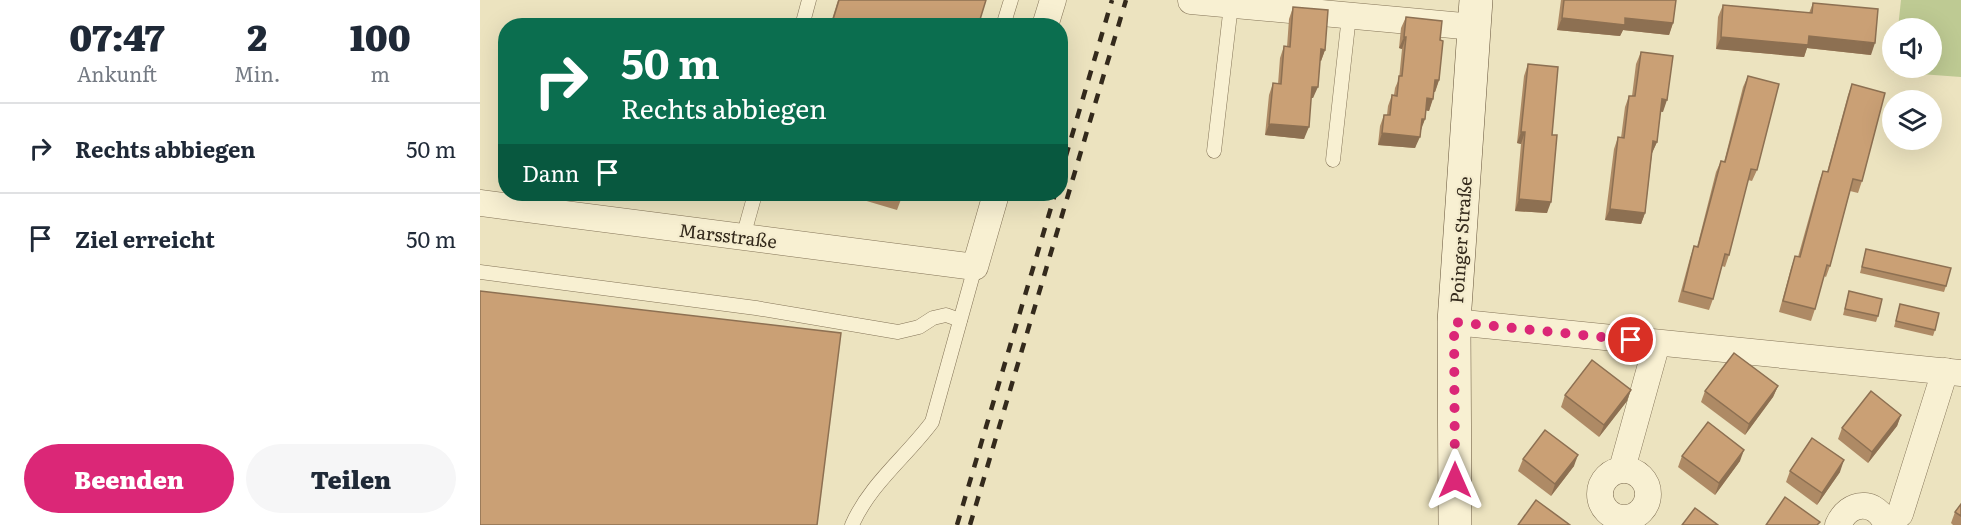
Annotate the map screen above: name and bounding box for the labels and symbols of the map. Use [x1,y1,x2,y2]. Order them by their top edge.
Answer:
street label: Poinger Straße [1442,175,1478,305]
street label: Marsstraße [677,216,779,254]
pin [1605,314,1656,365]
position arrow [1423,448,1487,512]

